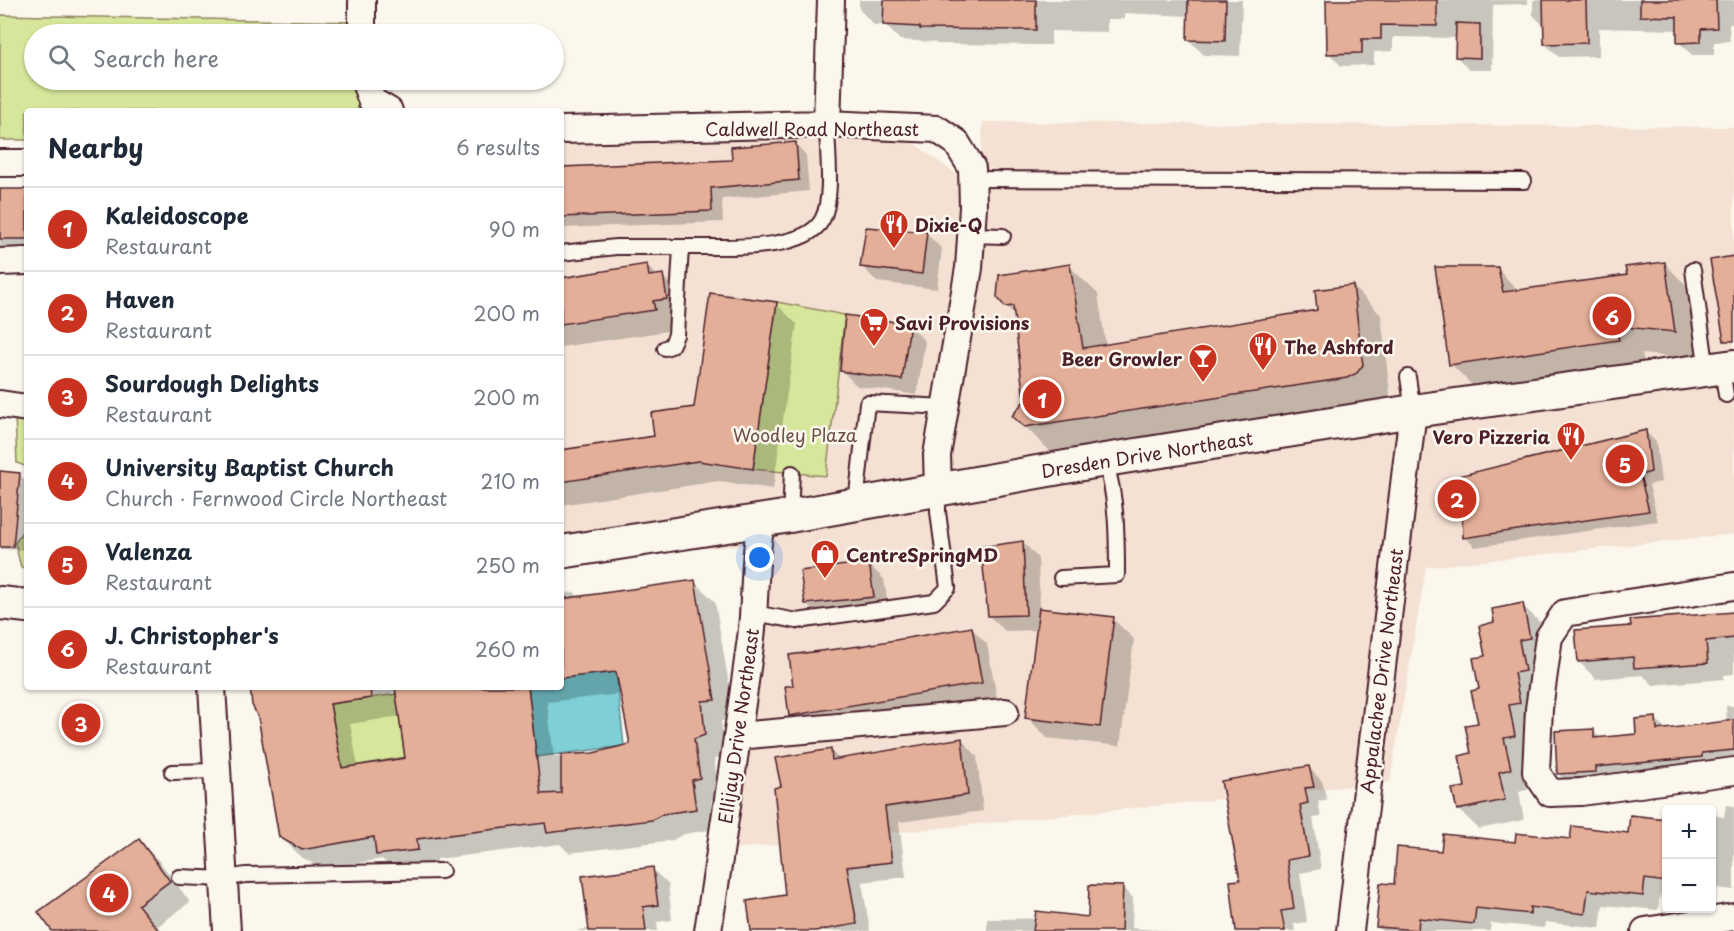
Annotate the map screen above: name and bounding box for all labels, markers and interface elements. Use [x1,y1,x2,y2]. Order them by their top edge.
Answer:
search box [24,24,564,90]
icon: search [45,41,78,74]
text: Search here [93,41,219,74]
street label: Caldwell Road Northeast [705,115,919,142]
text: Nearby [48,128,143,167]
text: 6 results [456,132,540,162]
text: Kaleidoscope [105,198,249,231]
restaurant icon: Dixie-Q [878,208,910,250]
place label: Dixie-Q [915,211,982,238]
text: 1 [63,214,72,244]
text: 90 m [489,214,540,244]
text: Restaurant [105,231,212,261]
text: Haven [105,282,175,315]
pin: 6 [1592,294,1632,338]
text: 2 [60,298,75,328]
text: 200 m [473,298,540,328]
supermarket icon: Savi Provisions [858,306,890,348]
place label: Savi Provisions [895,309,1030,336]
text: Restaurant [105,315,212,345]
restaurant icon: The Ashford [1247,330,1279,372]
place label: The Ashford [1284,333,1394,360]
bar icon: Beer Growler [1187,342,1219,384]
place label: Beer Growler [1061,345,1183,372]
text: Sourdough Delights [105,366,319,399]
pin: 1 [1022,376,1062,422]
text: 3 [61,382,74,412]
text: 200 m [473,382,540,412]
text: Restaurant [105,399,212,429]
restaurant icon: Vero Pizzeria [1555,420,1587,462]
park label: Woodley Plaza [733,421,858,448]
place label: Vero Pizzeria [1433,423,1550,450]
street label: Dresden Drive Northeast [1039,424,1255,484]
pin: 5 [1606,442,1644,486]
text: University Baptist Church [105,450,394,483]
text: 4 [61,466,74,496]
text: 210 m [481,466,540,496]
pin: 2 [1438,476,1476,522]
text: Church · Fernwood Circle Northeast [105,483,447,513]
text: Valenza [105,534,192,567]
shop icon: CentreSpringMD [809,538,841,580]
place label: CentreSpringMD [846,541,998,568]
your location [745,543,774,572]
street label: Appalachee Drive Northeast [1353,547,1409,795]
text: 5 [61,550,74,580]
text: 250 m [476,550,540,580]
text: Restaurant [105,567,212,597]
text: J. Christopher's [105,618,279,651]
street label: Ellijay Drive Northeast [711,627,765,825]
text: 6 [60,634,75,664]
text: 260 m [475,634,540,664]
text: Restaurant [105,651,212,681]
pin: 3 [62,700,100,746]
map controls [1662,805,1716,913]
button: + [1662,805,1716,859]
button: − [1662,859,1716,913]
pin: 4 [90,870,128,916]

